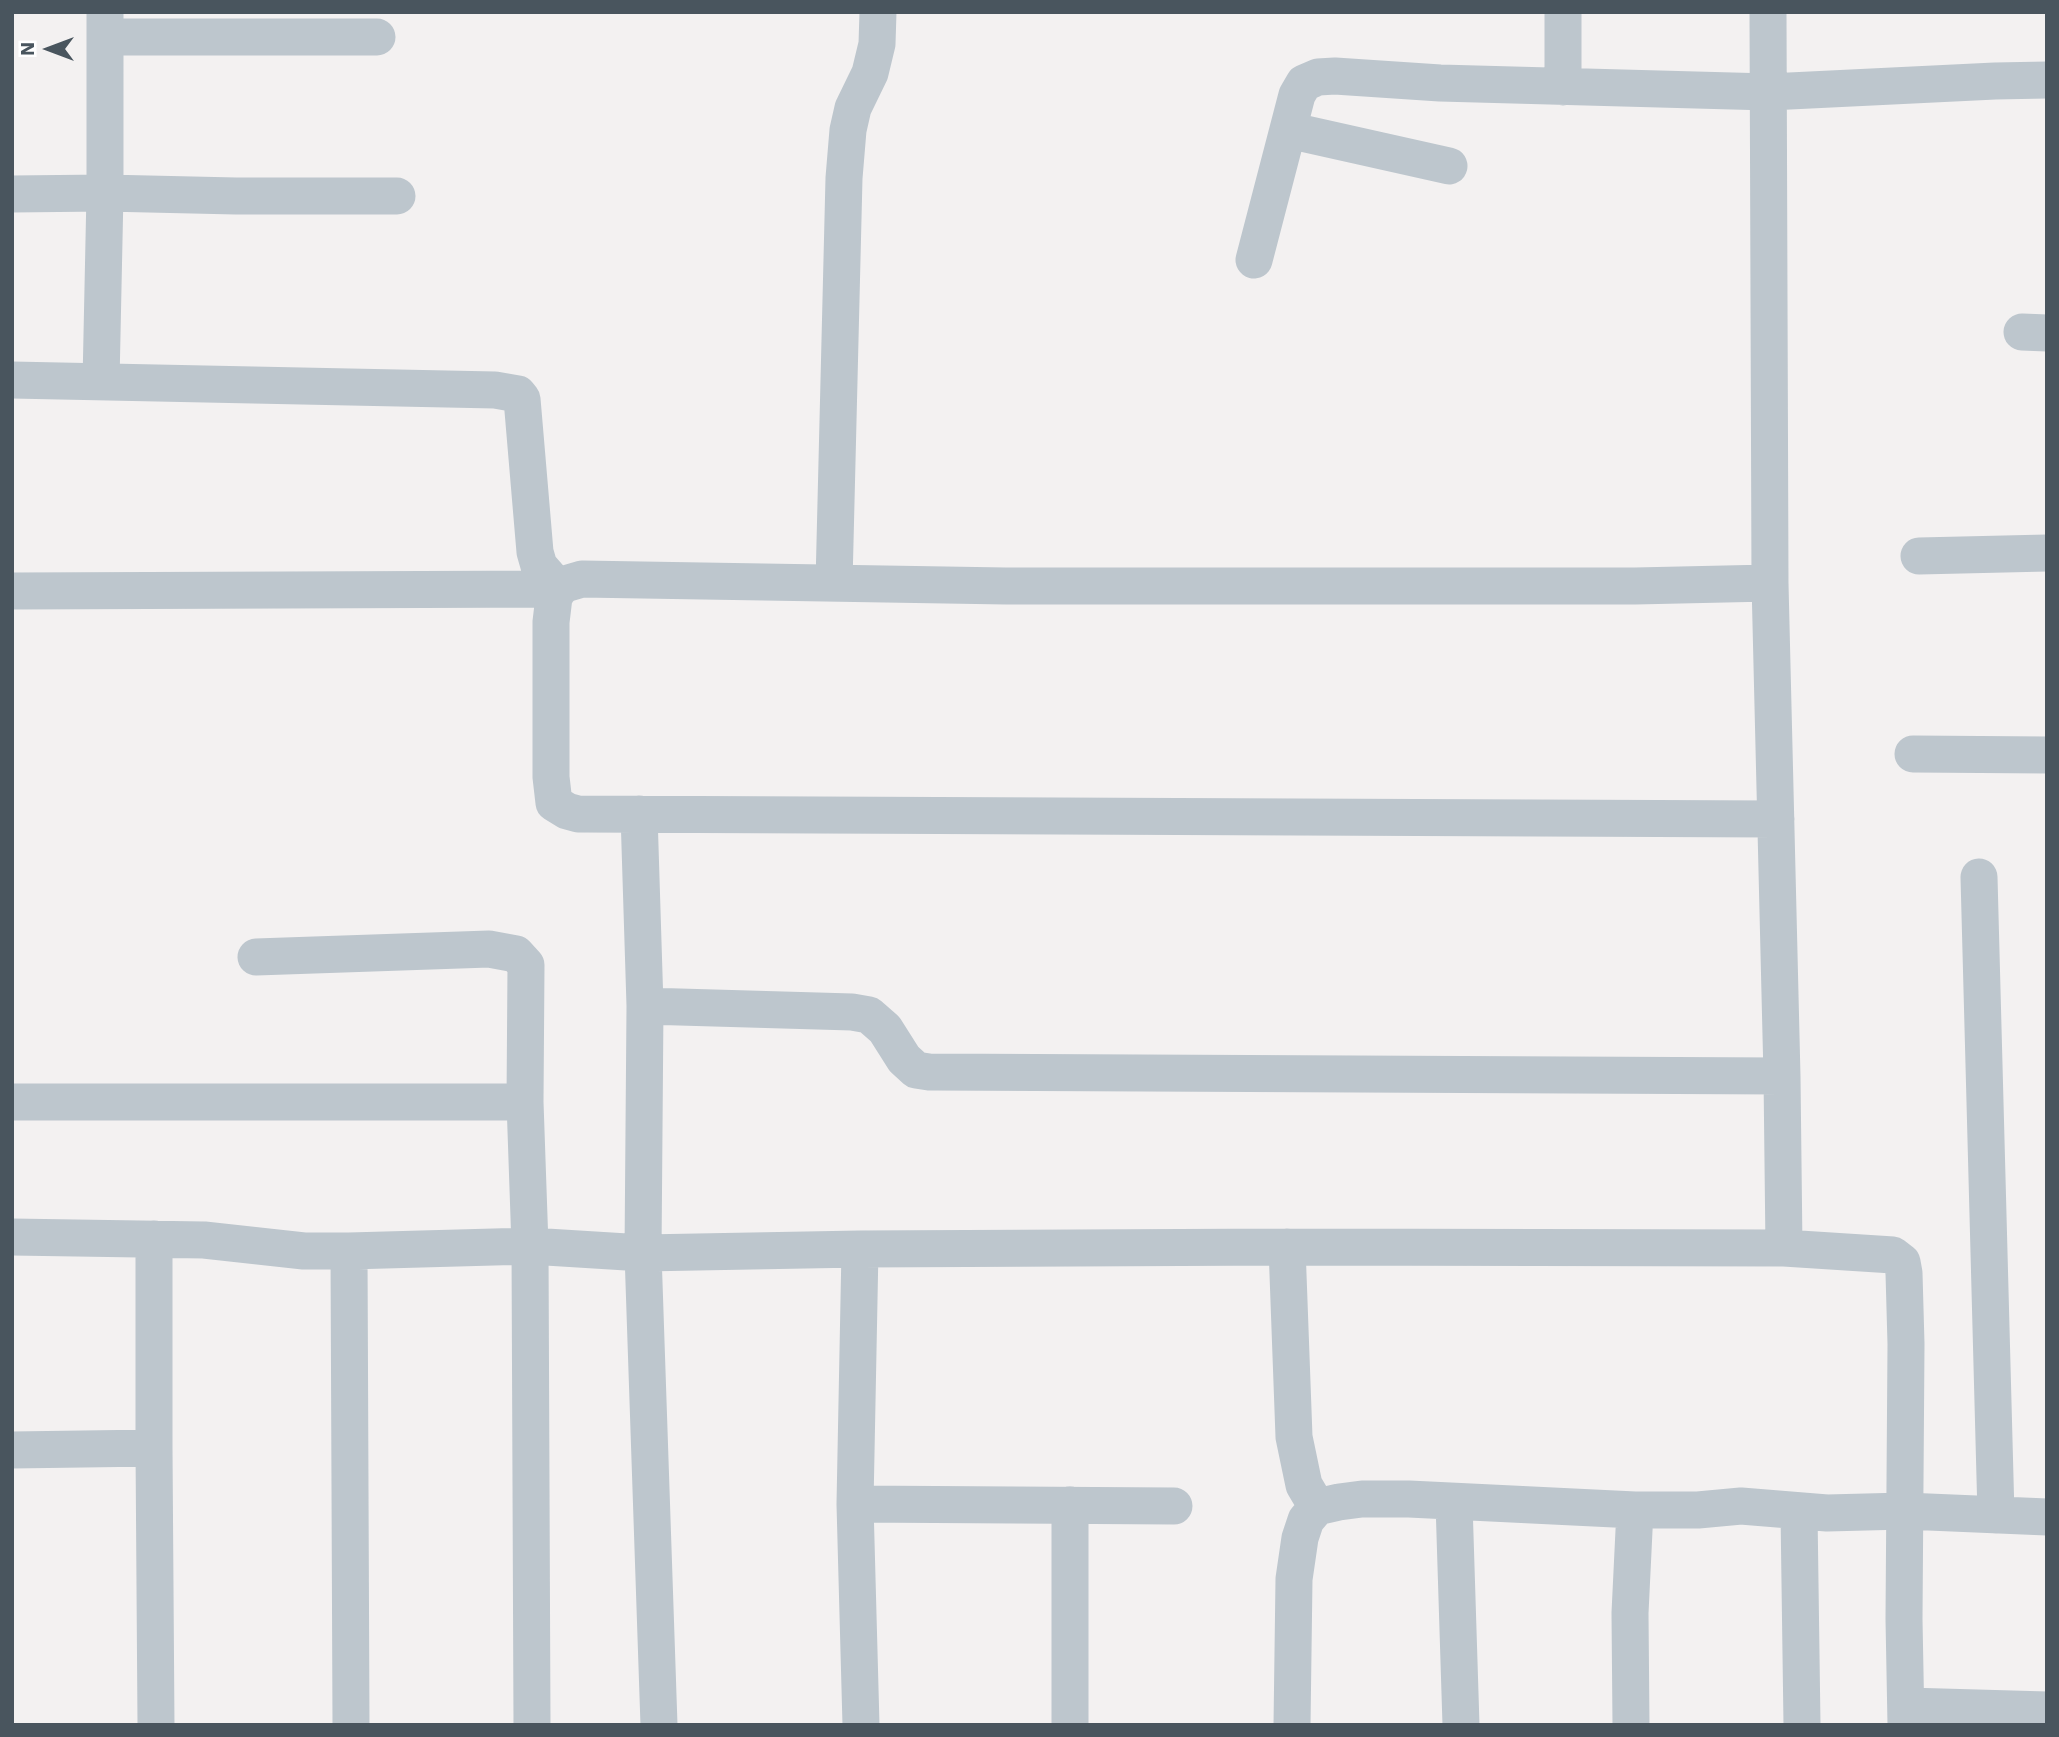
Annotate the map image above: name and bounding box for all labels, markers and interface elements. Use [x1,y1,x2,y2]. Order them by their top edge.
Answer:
north arrow [14,14,84,84]
text: N [16,42,39,56]

